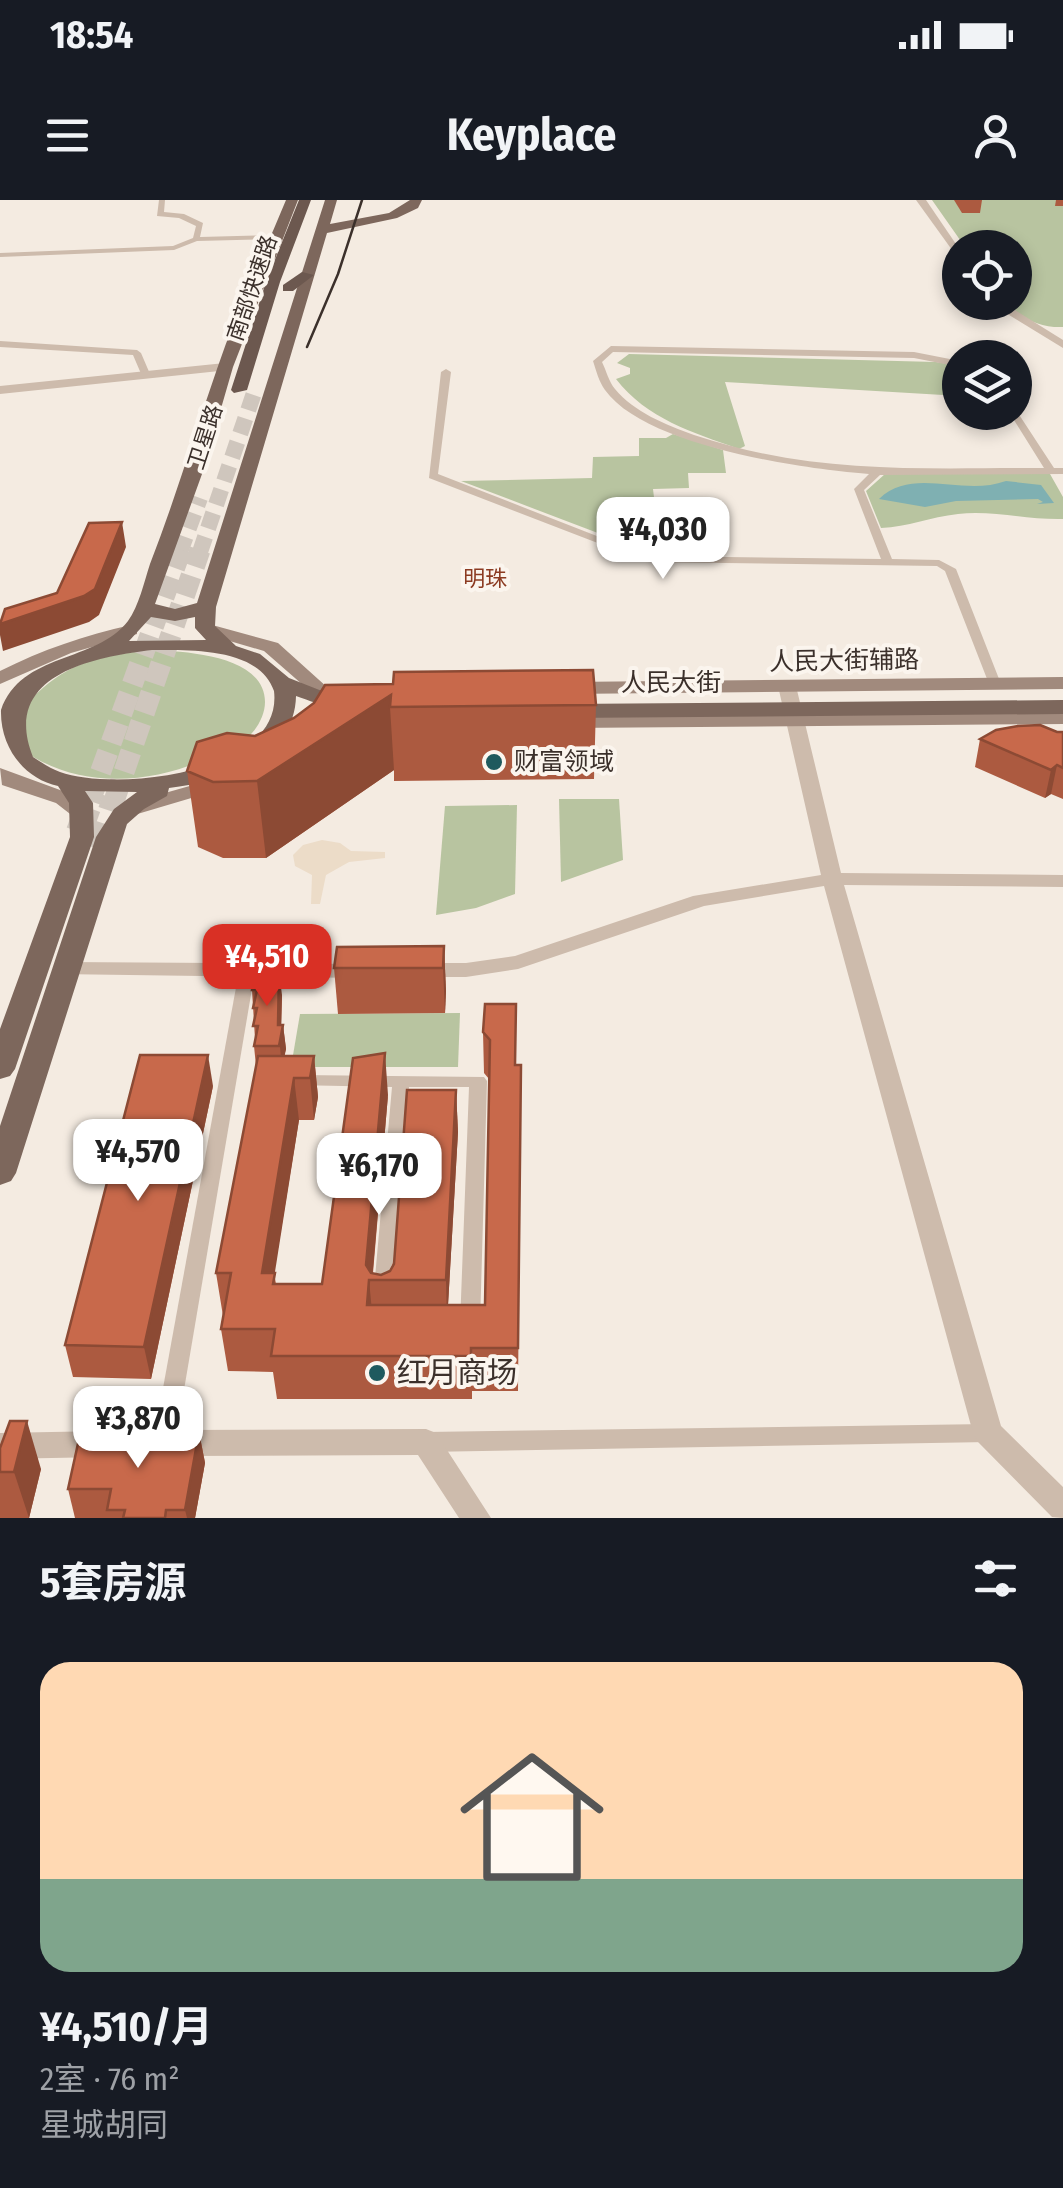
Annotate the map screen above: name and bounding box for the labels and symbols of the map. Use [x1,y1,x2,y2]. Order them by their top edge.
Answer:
street label: 南部快速路 [221,232,283,344]
street label: 卫星路 [182,401,228,473]
pin: ¥4,030 [582,497,744,582]
district label: 明珠 [463,565,507,592]
street label: 人民大街辅路 [769,645,919,677]
street label: 人民大街 [621,668,721,698]
place label: 财富领域 [514,747,614,777]
marker: 财富领域 [483,751,505,773]
pin: ¥4,510 [186,924,348,1009]
pin: ¥4,570 [57,1119,219,1204]
pin: ¥6,170 [298,1133,460,1218]
place label: 红月商场 [397,1355,517,1391]
marker: 红月商场 [366,1362,388,1384]
pin: ¥3,870 [57,1386,219,1471]

